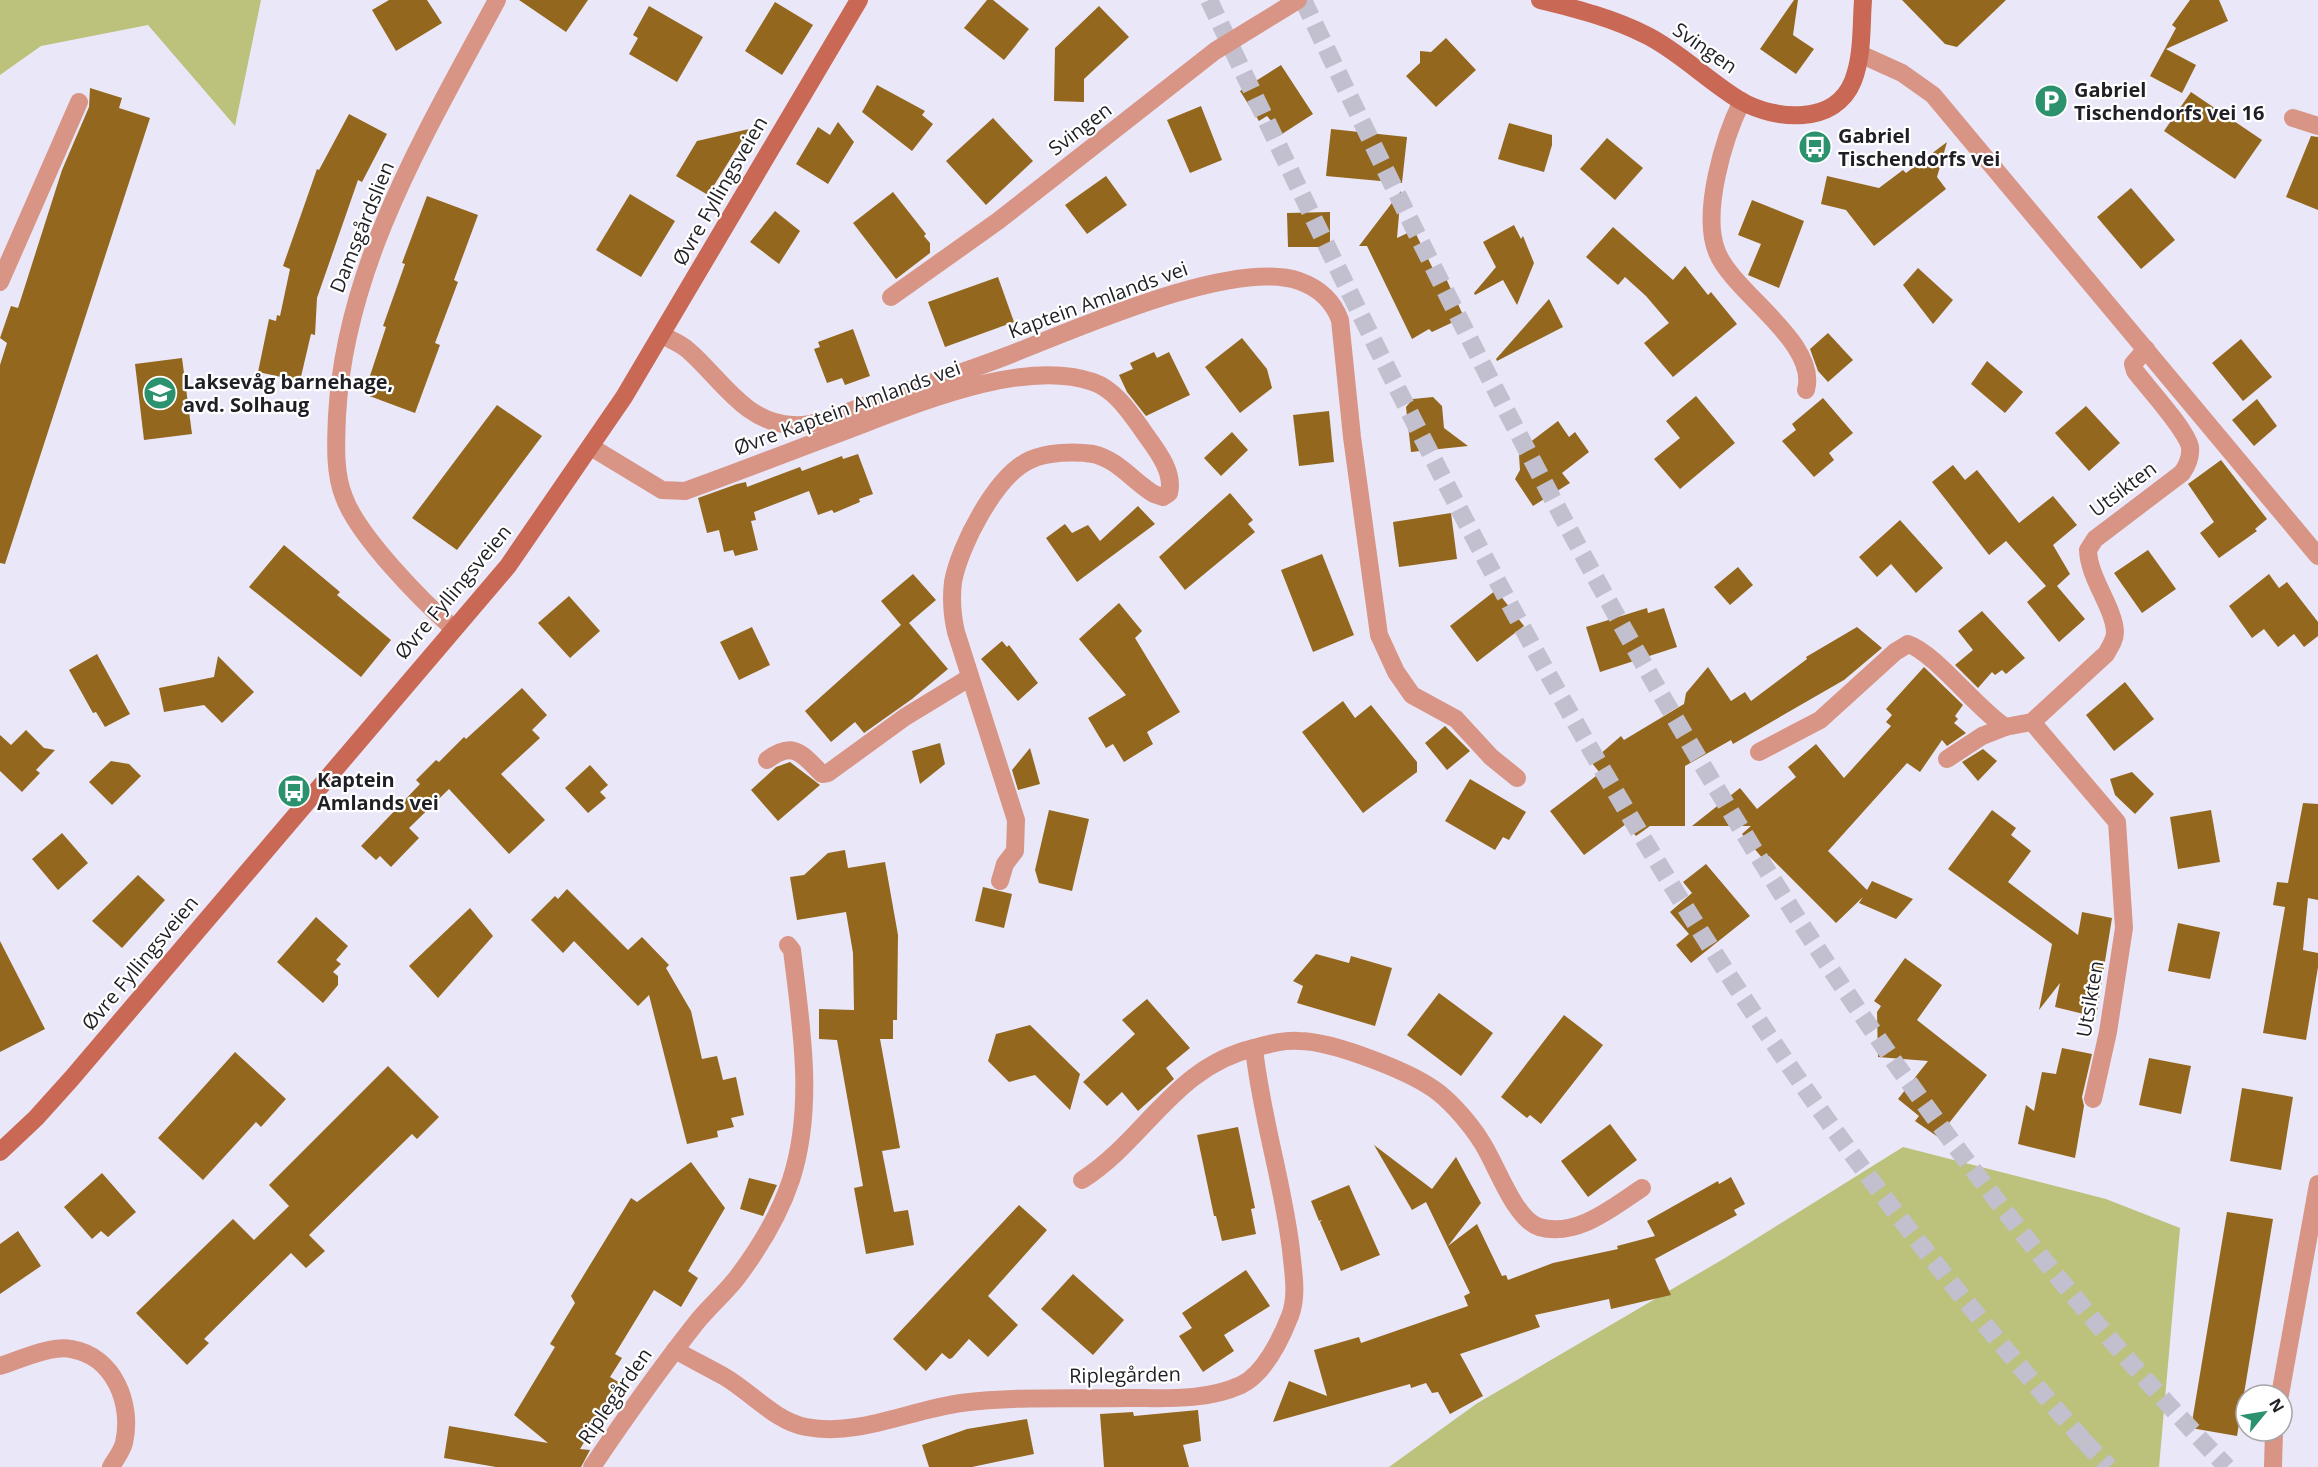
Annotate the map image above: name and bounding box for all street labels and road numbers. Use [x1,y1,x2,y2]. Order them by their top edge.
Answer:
street label: Svingen [1668,16,1743,79]
street label: Svingen [1043,96,1117,161]
street label: Øvre Fyllingsveien [666,111,773,270]
street label: Damsgårdslien [323,157,400,296]
street label: Kaptein Amlands vei [1004,254,1191,345]
street label: Øvre Kaptein Amlands vei [730,354,964,461]
street label: Utsikten [2084,455,2162,523]
street label: Øvre Fyllingsveien [388,519,517,665]
street label: Øvre Fyllingsveien [75,890,204,1036]
street label: Utsikten [2069,958,2110,1039]
street label: Riplegården [571,1342,658,1449]
street label: Riplegården [1069,1360,1181,1389]

